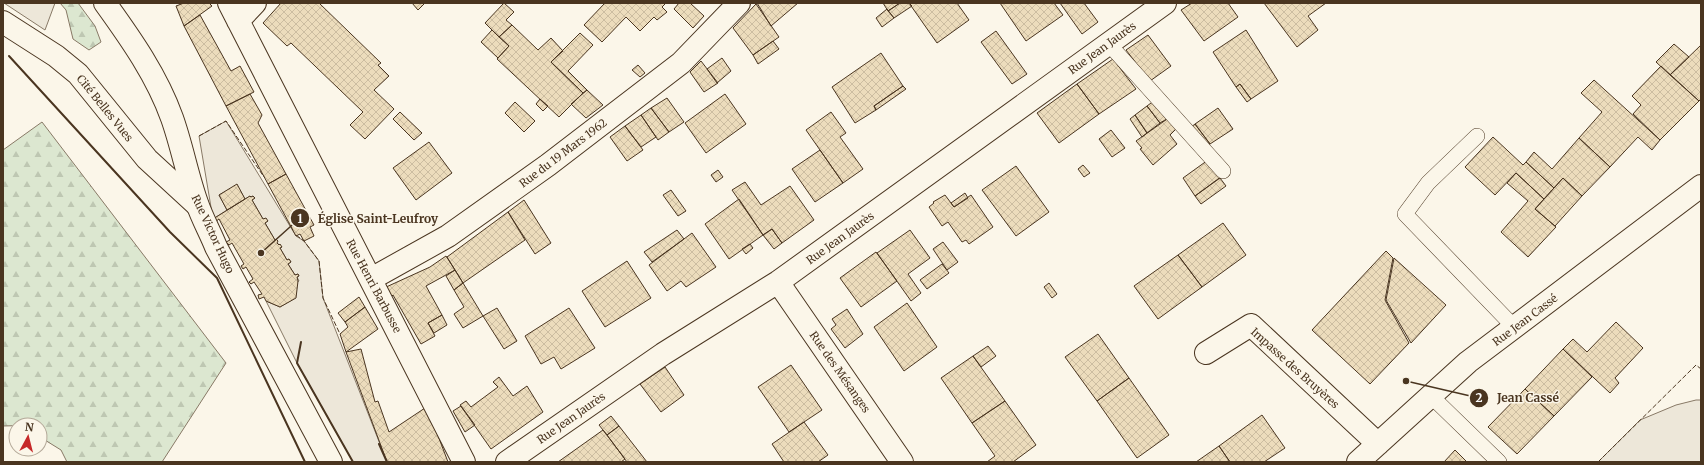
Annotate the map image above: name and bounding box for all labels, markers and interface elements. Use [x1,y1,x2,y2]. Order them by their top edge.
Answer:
street label: Rue Jean Jaurès [1065,19,1139,77]
street label: Cité Belles Vues [74,72,136,144]
street label: Rue du 19 Mars 1962 [516,116,610,190]
street label: Rue Victor Hugo [189,192,238,276]
callout: Église Saint-Leufroy [290,206,446,230]
street label: Rue Jean Jaurès [803,209,877,267]
text: Église Saint-Leufroy [318,210,439,226]
text: 1 [297,211,303,226]
street label: Rue Henri Barbusse [343,237,405,335]
street label: Rue Jean Cassé [1490,291,1560,349]
street label: Impasse des Bruyères [1248,325,1342,411]
street label: Rue des Mésanges [807,329,873,415]
callout: Jean Cassé [1469,386,1567,410]
street label: Rue Jean Jaurès [534,389,608,447]
text: 2 [1475,390,1483,405]
text: Jean Cassé [1496,390,1559,405]
north arrow [8,417,48,457]
text: N [24,420,35,435]

